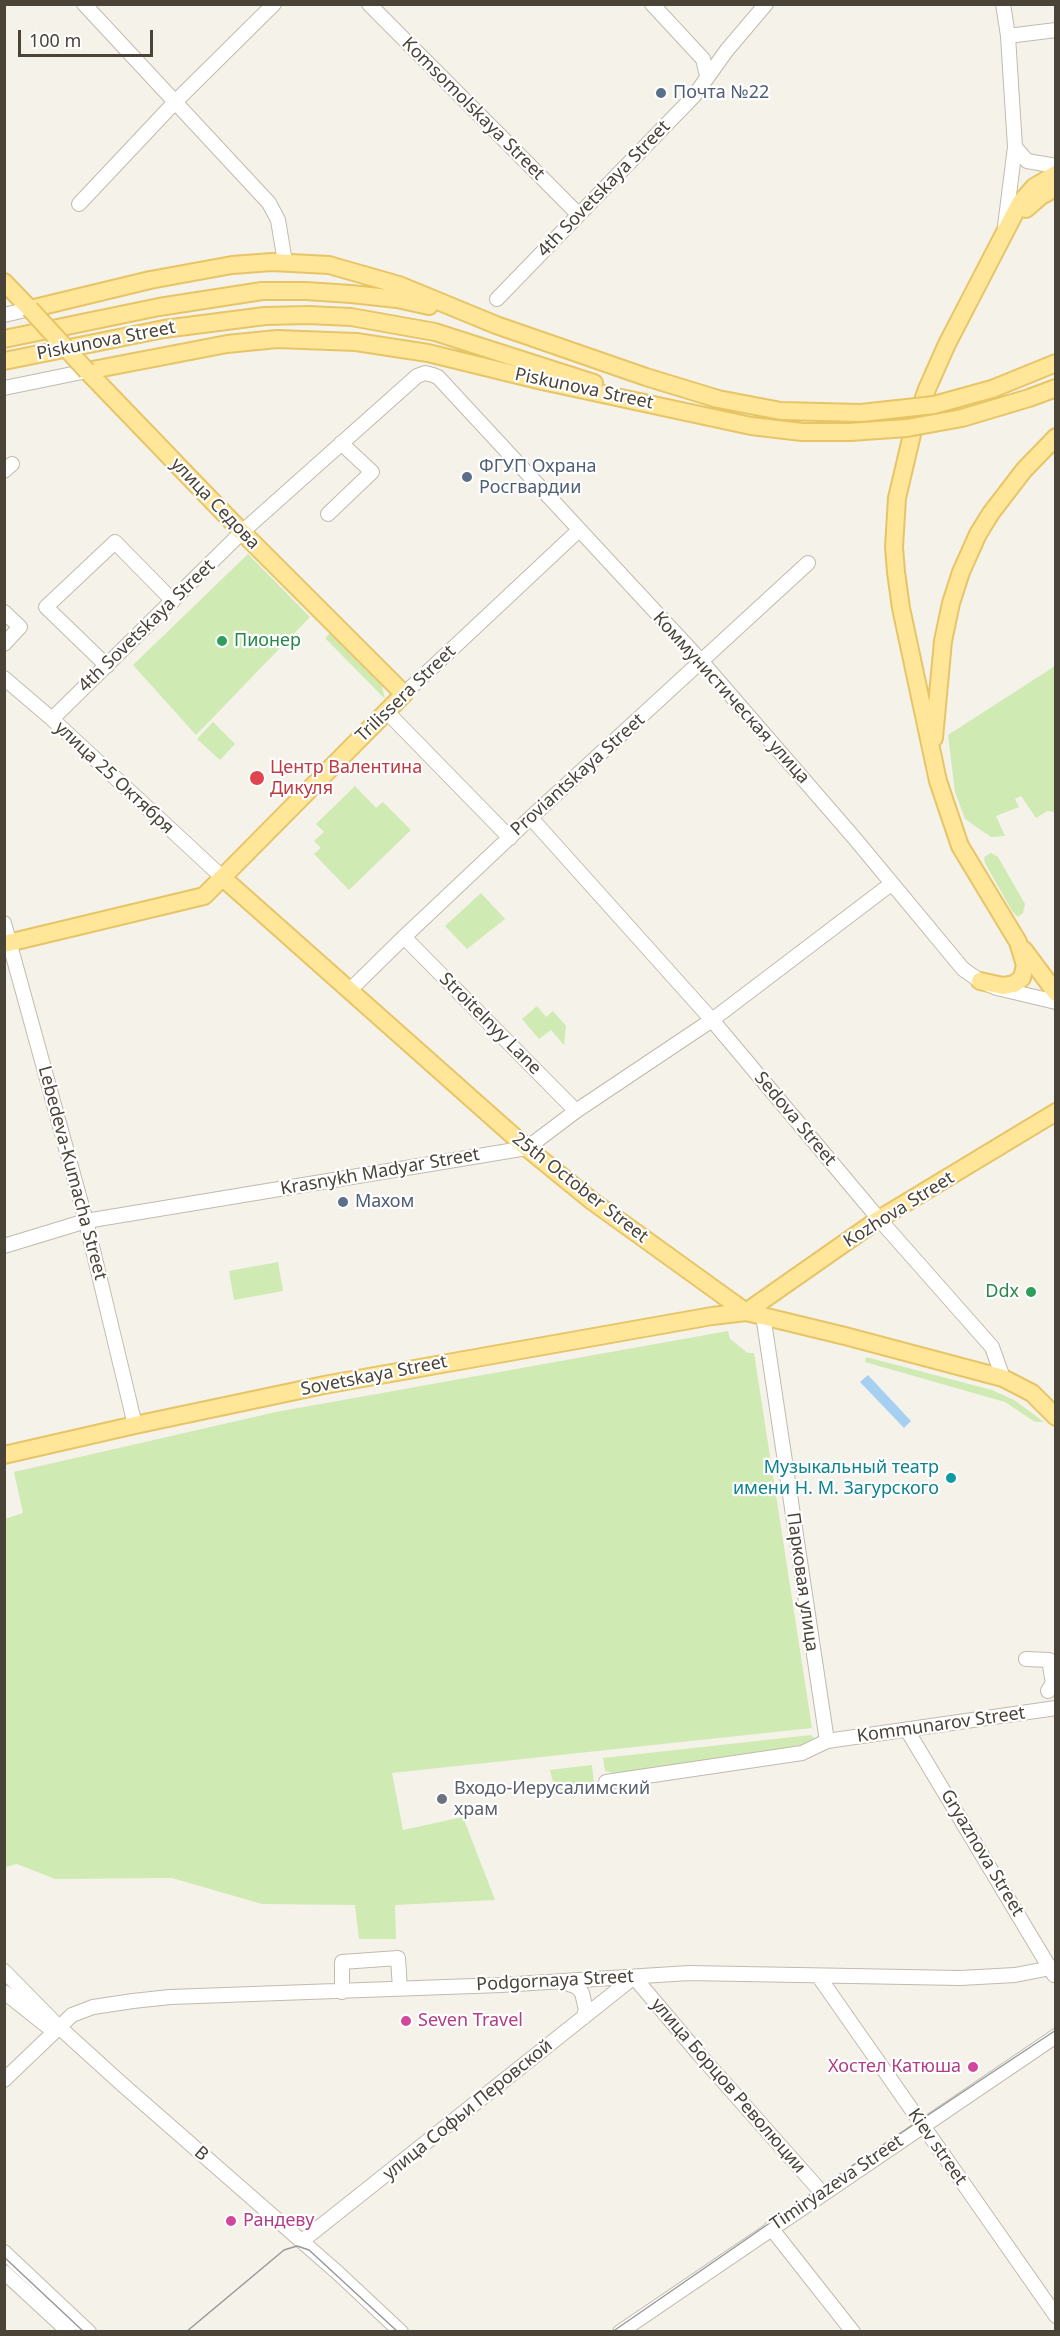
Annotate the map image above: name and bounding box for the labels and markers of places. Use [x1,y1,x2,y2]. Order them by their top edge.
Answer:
place label: Почта №22 [673,82,769,104]
marker: Почта №22 [654,86,668,100]
place label: ФГУП Охрана Росгвардии [479,456,596,498]
marker: ФГУП Охрана Росгвардии [460,470,474,484]
place label: Пионер [234,630,301,652]
marker: Пионер [215,634,229,648]
place label: Центр Валентина Дикуля [270,757,422,800]
marker: Центр Валентина Дикуля [248,769,266,787]
place label: Махом [355,1191,414,1213]
marker: Махом [336,1195,350,1209]
place label: Ddx [985,1281,1019,1303]
marker: Ddx [1024,1285,1038,1299]
place label: Музыкальный театр имени Н. М. Загурского [733,1457,939,1500]
marker: Музыкальный театр имени Н. М. Загурского [944,1471,958,1485]
place label: Входо-Иерусалимский храм [454,1778,650,1820]
marker: Входо-Иерусалимский храм [435,1792,449,1806]
place label: Seven Travel [418,2010,523,2032]
marker: Seven Travel [399,2014,413,2028]
place label: Хостел Катюша [828,2056,961,2078]
marker: Хостел Катюша [966,2060,980,2074]
place label: Рандеву [243,2210,314,2232]
marker: Рандеву [224,2214,238,2228]

